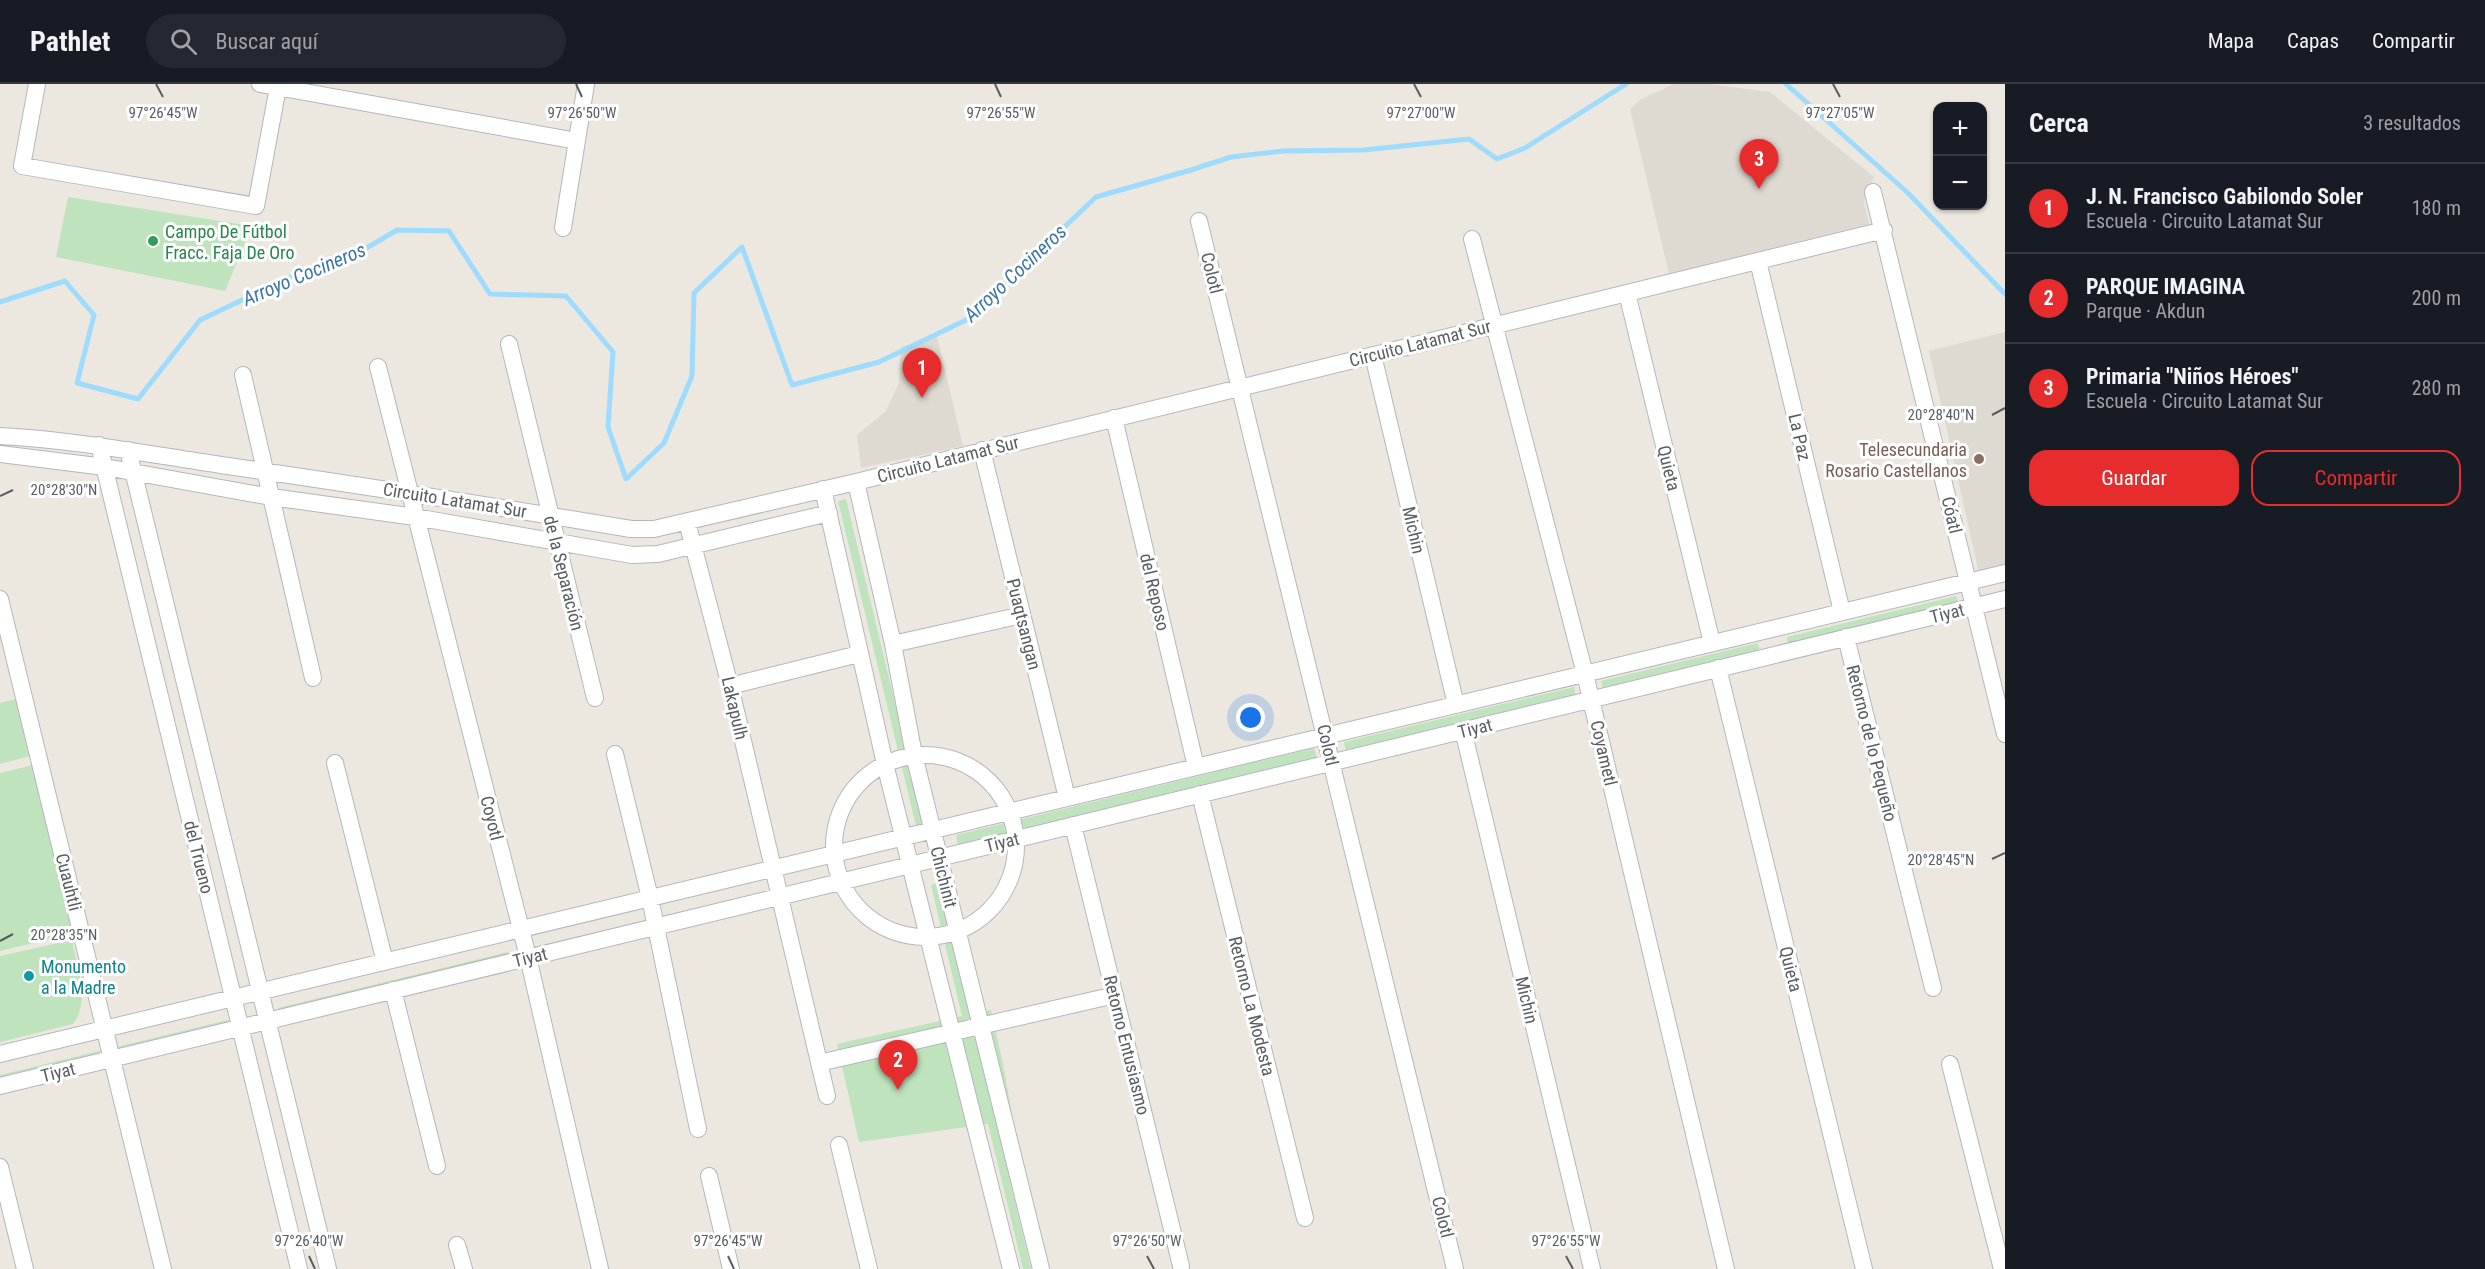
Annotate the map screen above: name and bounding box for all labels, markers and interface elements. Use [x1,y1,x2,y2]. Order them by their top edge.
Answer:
search box [146,14,566,68]
text: Pathlet [30,25,110,58]
icon: search [167,25,200,58]
text: Buscar aquí [215,29,318,54]
text: Mapa [2208,29,2254,53]
text: Capas [2287,29,2339,53]
text: Compartir [2372,29,2455,53]
map controls [1933,102,1987,210]
button: + [1933,102,1987,156]
text: 97°26'45"W [129,104,198,122]
text: 97°26'50"W [548,104,617,122]
text: 97°26'55"W [967,104,1036,122]
text: 97°27'00"W [1387,104,1456,122]
text: 97°27'05"W [1806,104,1875,122]
text: Cerca [2029,108,2089,138]
text: 3 resultados [2363,111,2461,135]
pin: 3 [1740,140,1778,189]
button: − [1933,156,1987,210]
text: J. N. Francisco Gabilondo Soler [2086,184,2363,209]
text: 1 [2043,196,2054,220]
text: 180 m [2412,196,2461,220]
text: Escuela · Circuito Latamat Sur [2086,209,2323,233]
water label: Arroyo Cocineros [958,219,1071,327]
place label: Campo De Fútbol Fracc. Faja De Oro [165,221,294,263]
marker: Campo De Fútbol Fracc. Faja De Oro [146,234,160,248]
water label: Arroyo Cocineros [238,237,369,311]
street label: Colotl [1197,250,1227,296]
text: PARQUE IMAGINA [2086,274,2245,299]
text: 2 [2043,286,2054,310]
text: 200 m [2412,286,2461,310]
text: Parque · Akdun [2086,299,2205,323]
street label: Circuito Latamat Sur [1347,315,1494,371]
pin: 1 [902,348,942,398]
text: Primaria "Niños Héroes" [2086,364,2299,389]
text: 3 [2043,376,2054,400]
text: 280 m [2412,376,2461,400]
text: Escuela · Circuito Latamat Sur [2086,389,2323,413]
text: 20°28'40"N [1908,406,1974,424]
street label: La Paz [1784,411,1816,463]
street label: Circuito Latamat Sur [875,431,1022,487]
place label: Telesecundaria Rosario Castellanos [1825,439,1967,481]
street label: Quieta [1653,443,1685,493]
button: Guardar [2029,450,2239,506]
button: Compartir [2251,450,2461,506]
marker: Telesecundaria Rosario Castellanos [1972,452,1986,466]
street label: Circuito Latamat Sur [382,478,529,522]
text: 20°28'30"N [31,481,97,499]
street label: Cóatl [1938,494,1966,536]
street label: Michin [1398,504,1430,556]
street label: de la Separación [540,513,588,633]
street label: del Reposo [1136,551,1174,633]
street label: Puaqtsangan [1003,576,1045,672]
street label: Tiyat [1928,599,1966,627]
street label: Retorno de lo Pequeño [1842,663,1902,823]
street label: Lakapulh [718,674,752,742]
your location [1236,703,1265,732]
street label: Tiyat [1456,714,1494,742]
street label: Coyametl [1586,718,1622,788]
street label: Colotl [1313,722,1343,768]
street label: Coyotl [476,794,508,842]
street label: del Trueno [180,818,218,896]
street label: Tiyat [983,828,1021,856]
street label: Chichinit [926,844,962,910]
street label: Cuauhtli [52,851,86,913]
text: 20°28'45"N [1908,851,1974,869]
text: 20°28'35"N [31,926,97,944]
street label: Retorno La Modesta [1225,934,1279,1078]
street label: Tiyat [511,943,549,971]
street label: Quieta [1775,944,1807,994]
place label: Monumento a la Madre [41,956,126,998]
marker: Monumento a la Madre [22,969,36,983]
street label: Retorno Entusiasmo [1100,973,1154,1117]
street label: Michin [1511,974,1543,1026]
pin: 2 [878,1040,918,1090]
street label: Tiyat [39,1058,77,1086]
street label: Colotl [1428,1194,1458,1240]
text: 97°26'40"W [275,1232,344,1250]
text: 97°26'45"W [694,1232,763,1250]
text: 97°26'50"W [1113,1232,1182,1250]
text: 97°26'55"W [1532,1232,1601,1250]

